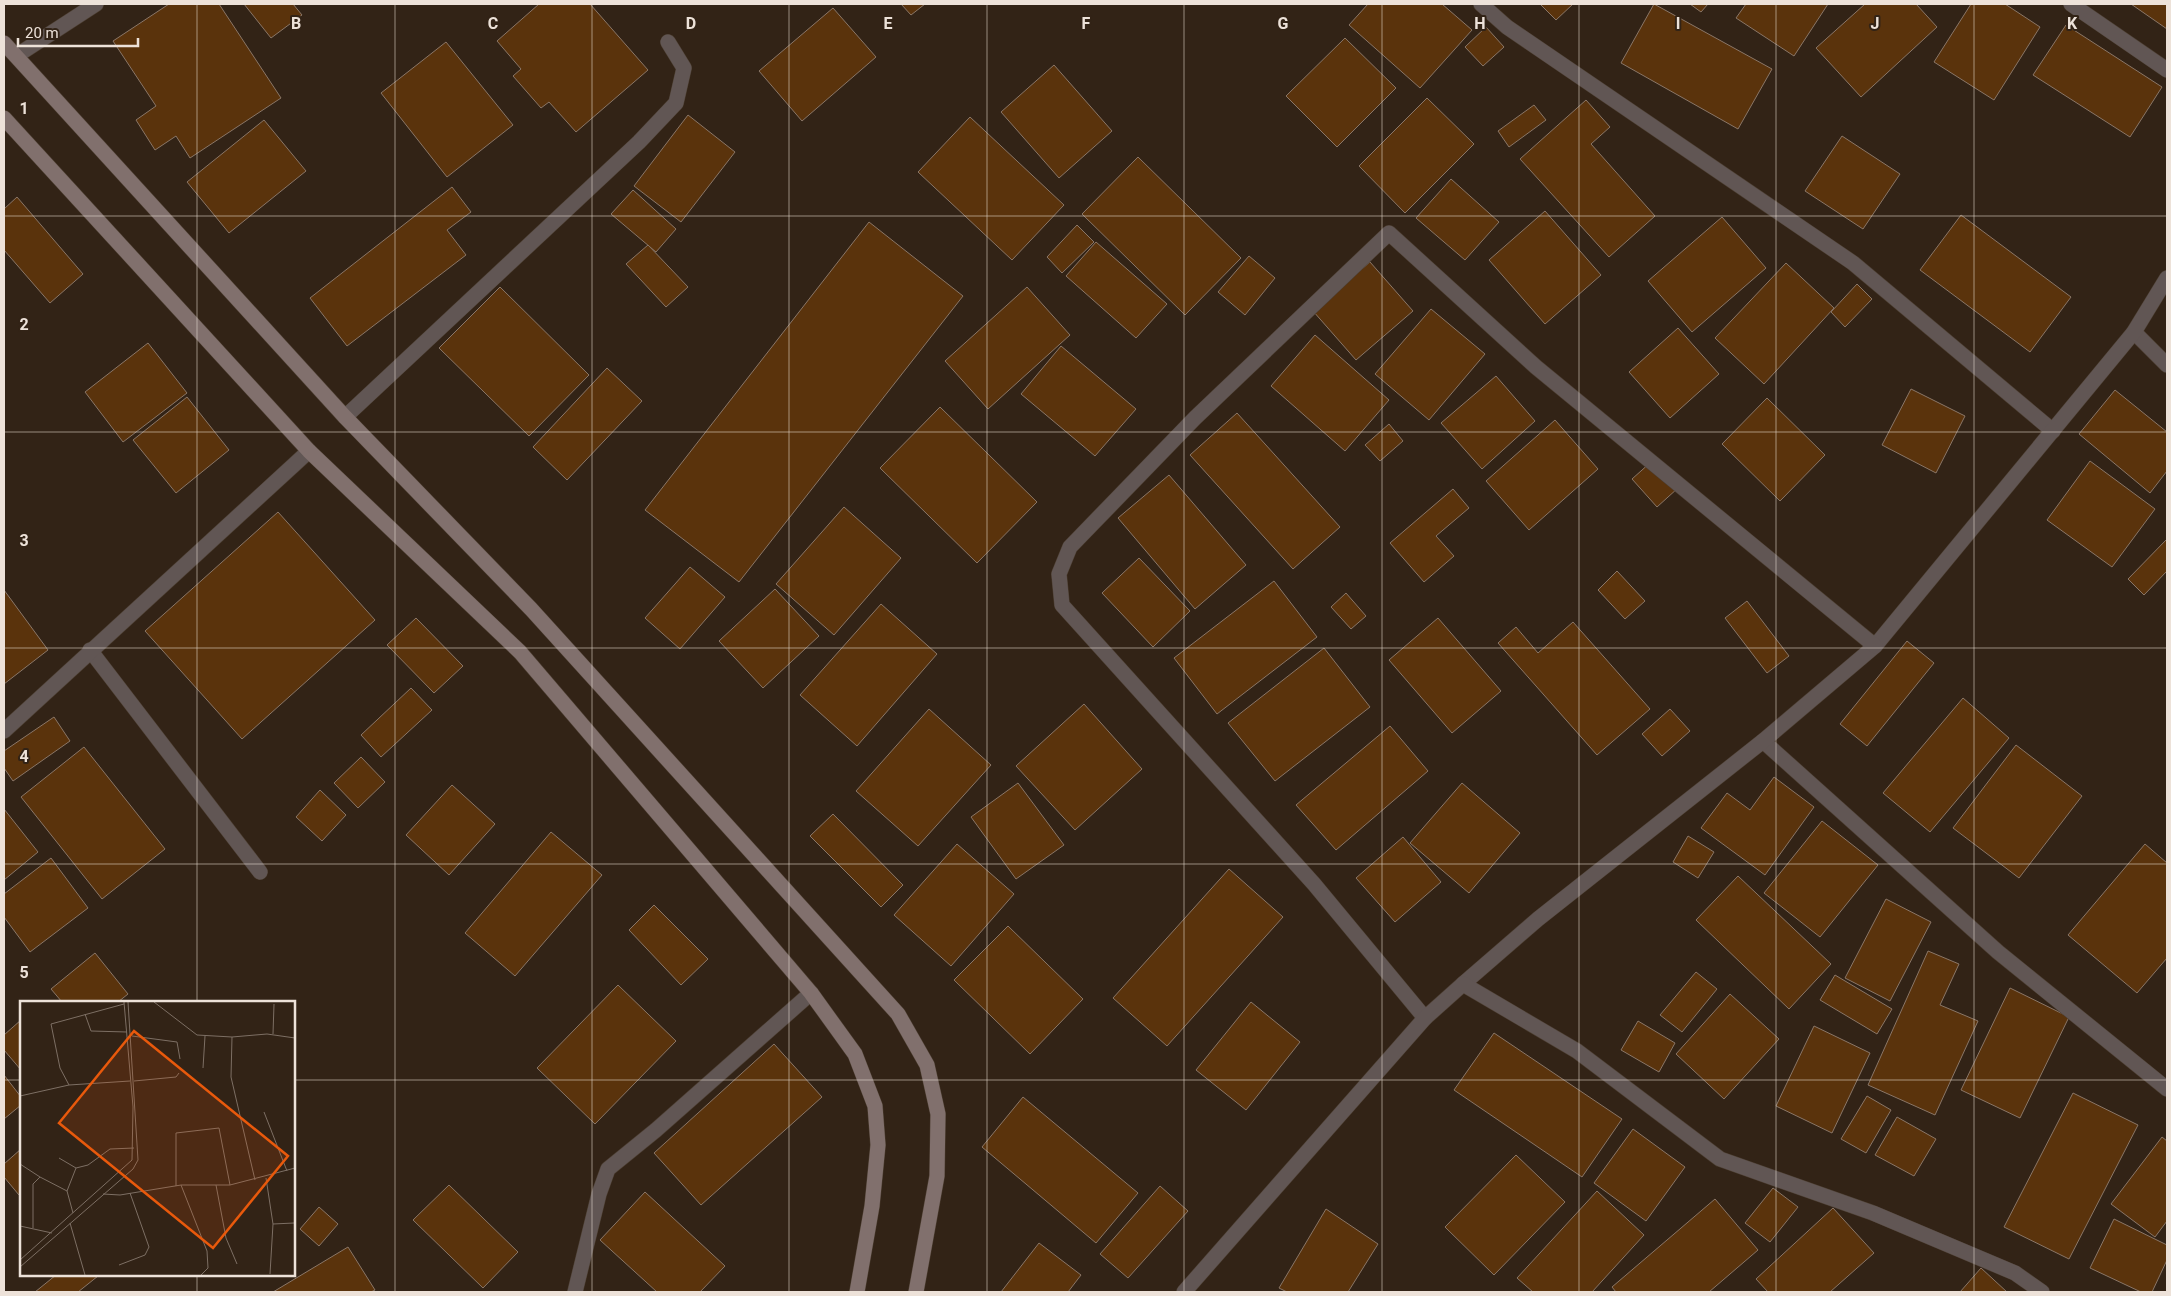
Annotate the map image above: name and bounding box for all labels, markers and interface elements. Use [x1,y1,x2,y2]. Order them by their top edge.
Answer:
text: B [291,14,301,33]
text: C [488,14,498,33]
text: D [686,14,696,33]
text: E [884,14,893,33]
text: F [1082,14,1091,33]
text: G [1278,14,1289,33]
text: H [1474,14,1486,33]
text: I [1676,14,1680,33]
text: J [1871,14,1879,33]
text: K [2067,14,2078,33]
scale bar [18,15,138,47]
text: 20 m [25,24,59,42]
text: 1 [19,99,29,118]
text: 2 [19,315,29,334]
text: 3 [19,531,29,550]
text: 4 [19,747,29,766]
text: 5 [19,963,29,982]
inset map [20,1001,295,1276]

